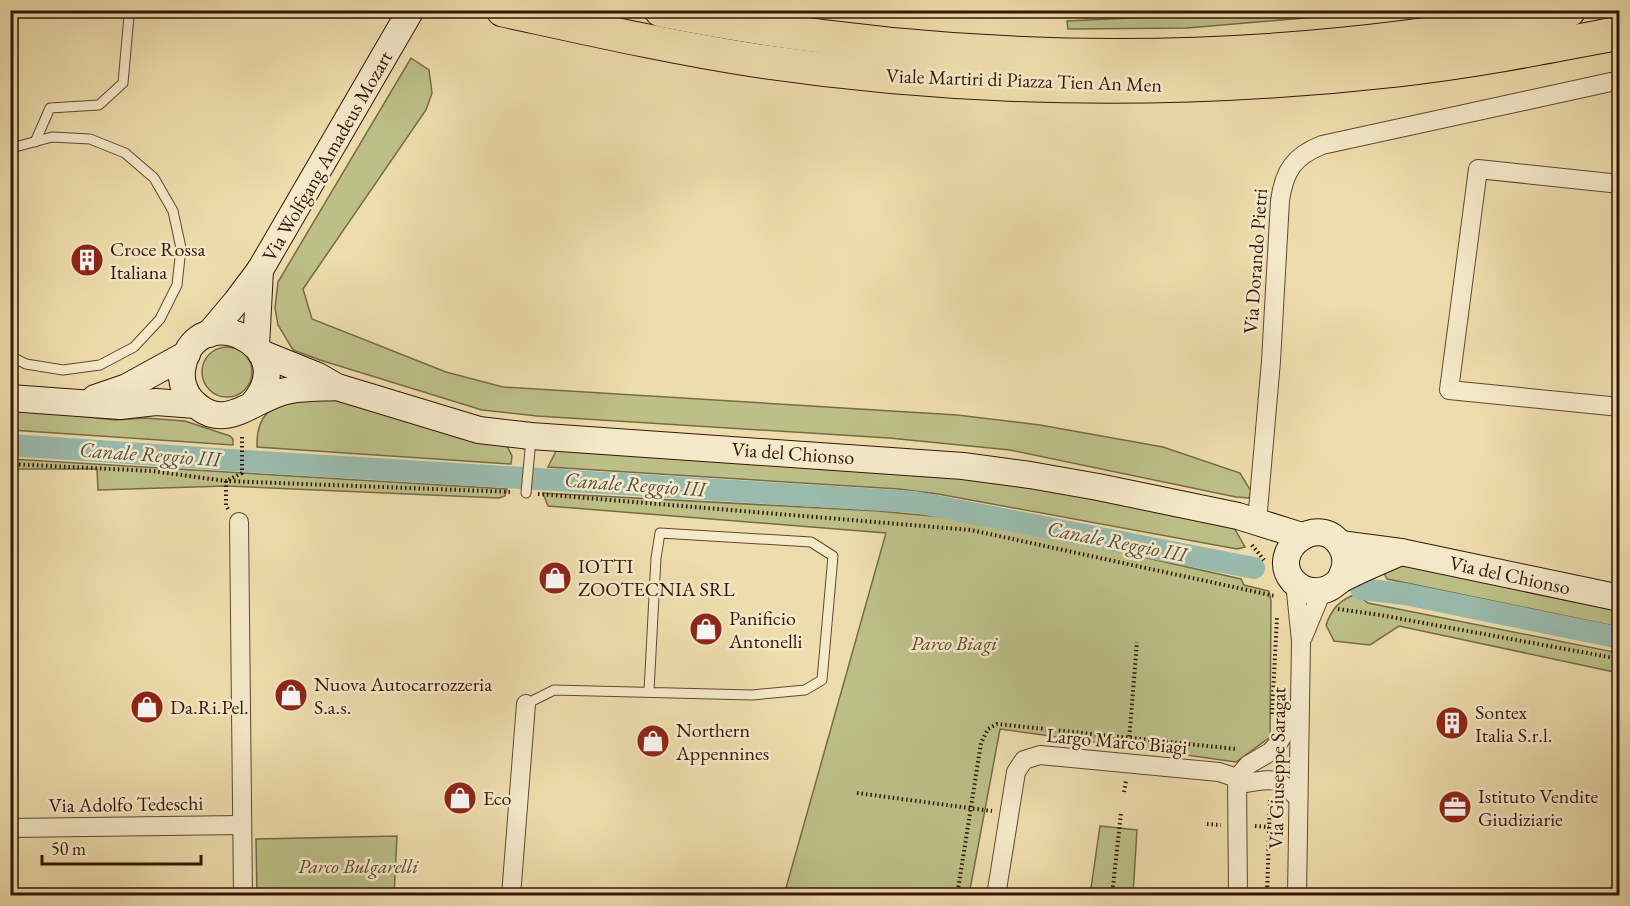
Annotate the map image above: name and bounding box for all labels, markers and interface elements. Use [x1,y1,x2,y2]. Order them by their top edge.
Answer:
street label: Via Wolfgang Amadeus Mozart [256,45,398,266]
street label: Viale Martiri di Piazza Tien An Men [886,62,1163,98]
street label: Via Dorando Pietri [1237,187,1273,335]
place label: Croce Rossa Italiana [110,236,205,285]
building icon: Croce Rossa Italiana [69,242,105,278]
water label: Canale Reggio III [79,436,224,473]
street label: Via del Chionso [731,436,855,470]
water label: Canale Reggio III [564,466,709,503]
water label: Canale Reggio III [1045,514,1191,568]
street label: Via del Chionso [1447,550,1573,601]
place label: IOTTI ZOOTECNIA SRL [578,553,735,602]
shop icon: IOTTI ZOOTECNIA SRL [537,560,573,596]
place label: Panificio Antonelli [728,605,803,654]
shop icon: Panificio Antonelli [688,611,724,647]
park label: Parco Biagi [911,630,998,656]
place label: Nuova Autocarrozzeria S.a.s. [314,671,492,720]
shop icon: Nuova Autocarrozzeria S.a.s. [273,677,309,713]
street label: Via Giuseppe Saragat [1263,686,1291,849]
shop icon: Da.Ri.Pel. [129,689,165,725]
place label: Da.Ri.Pel. [170,694,249,720]
place label: Sontex Italia S.r.l. [1475,699,1552,748]
building icon: Sontex Italia S.r.l. [1434,705,1470,741]
place label: Northern Appennines [675,717,769,766]
street label: Largo Marco Biagi [1046,722,1188,760]
shop icon: Northern Appennines [635,723,671,759]
shop icon: Eco [442,780,478,816]
place label: Istituto Vendite Giudiziarie [1478,783,1599,832]
place label: Eco [483,785,512,811]
office icon: Istituto Vendite Giudiziarie [1437,789,1473,825]
street label: Via Adolfo Tedeschi [48,790,204,818]
scale bar [42,828,201,866]
text: 50 m [51,837,86,860]
park label: Parco Bulgarelli [298,853,419,879]

